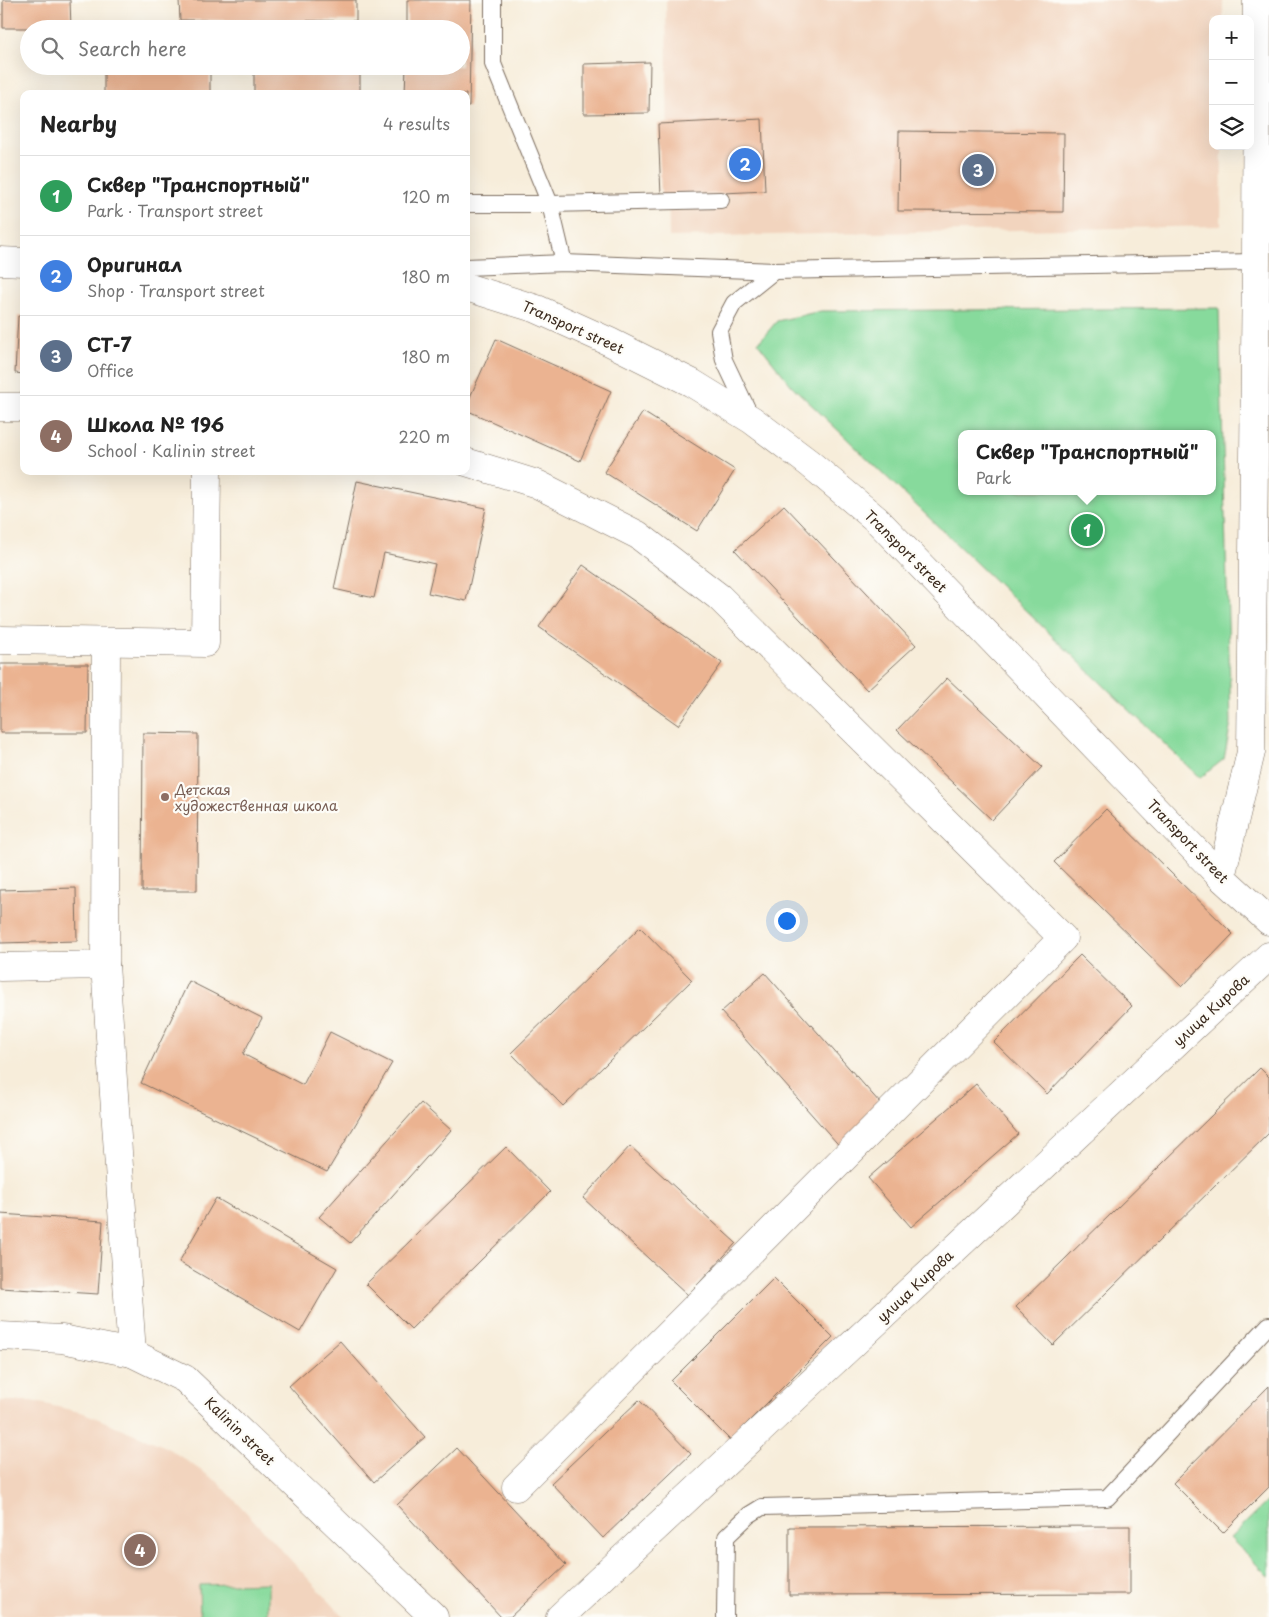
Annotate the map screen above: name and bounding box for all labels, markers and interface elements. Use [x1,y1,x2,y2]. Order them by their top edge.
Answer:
map controls [1209,15,1254,150]
button: + [1209,15,1254,60]
search box [20,20,470,75]
icon: search [38,34,66,62]
text: Search here [78,34,187,62]
button: − [1209,60,1254,105]
button: layers [1209,105,1254,150]
text: Nearby [40,107,117,139]
text: 4 results [383,111,450,135]
pin: 2 [729,145,761,183]
pin: 3 [962,151,994,189]
text: Сквер "Транспортный" [87,170,310,198]
text: 1 [52,184,60,208]
text: 120 m [403,184,450,208]
text: Park · Transport street [87,198,263,222]
text: Оригинал [87,250,182,278]
text: 2 [50,264,62,288]
text: 180 m [402,264,450,288]
text: Shop · Transport street [87,278,265,302]
street label: Transport street [519,295,628,359]
text: СТ-7 [87,330,131,358]
text: 3 [51,344,61,368]
text: 180 m [402,344,450,368]
text: Office [87,358,134,382]
text: Школа № 196 [87,410,224,438]
text: 4 [51,424,61,448]
text: 220 m [399,424,450,448]
popup [958,430,1216,495]
text: Сквер "Транспортный" [976,437,1198,465]
text: School · Kalinin street [87,438,255,462]
text: Park [976,465,1011,489]
street label: Transport street [860,505,952,597]
pin: 1 [1071,511,1103,549]
place label: Детская художественная школа [174,779,338,816]
marker: Детская художественная школа [159,791,171,803]
street label: Transport street [1142,794,1234,888]
your location [774,908,800,934]
street label: улица Кирова [1168,969,1254,1051]
street label: улица Кирова [872,1245,958,1327]
street label: Kalinin street [200,1392,280,1470]
pin: 4 [124,1531,156,1569]

